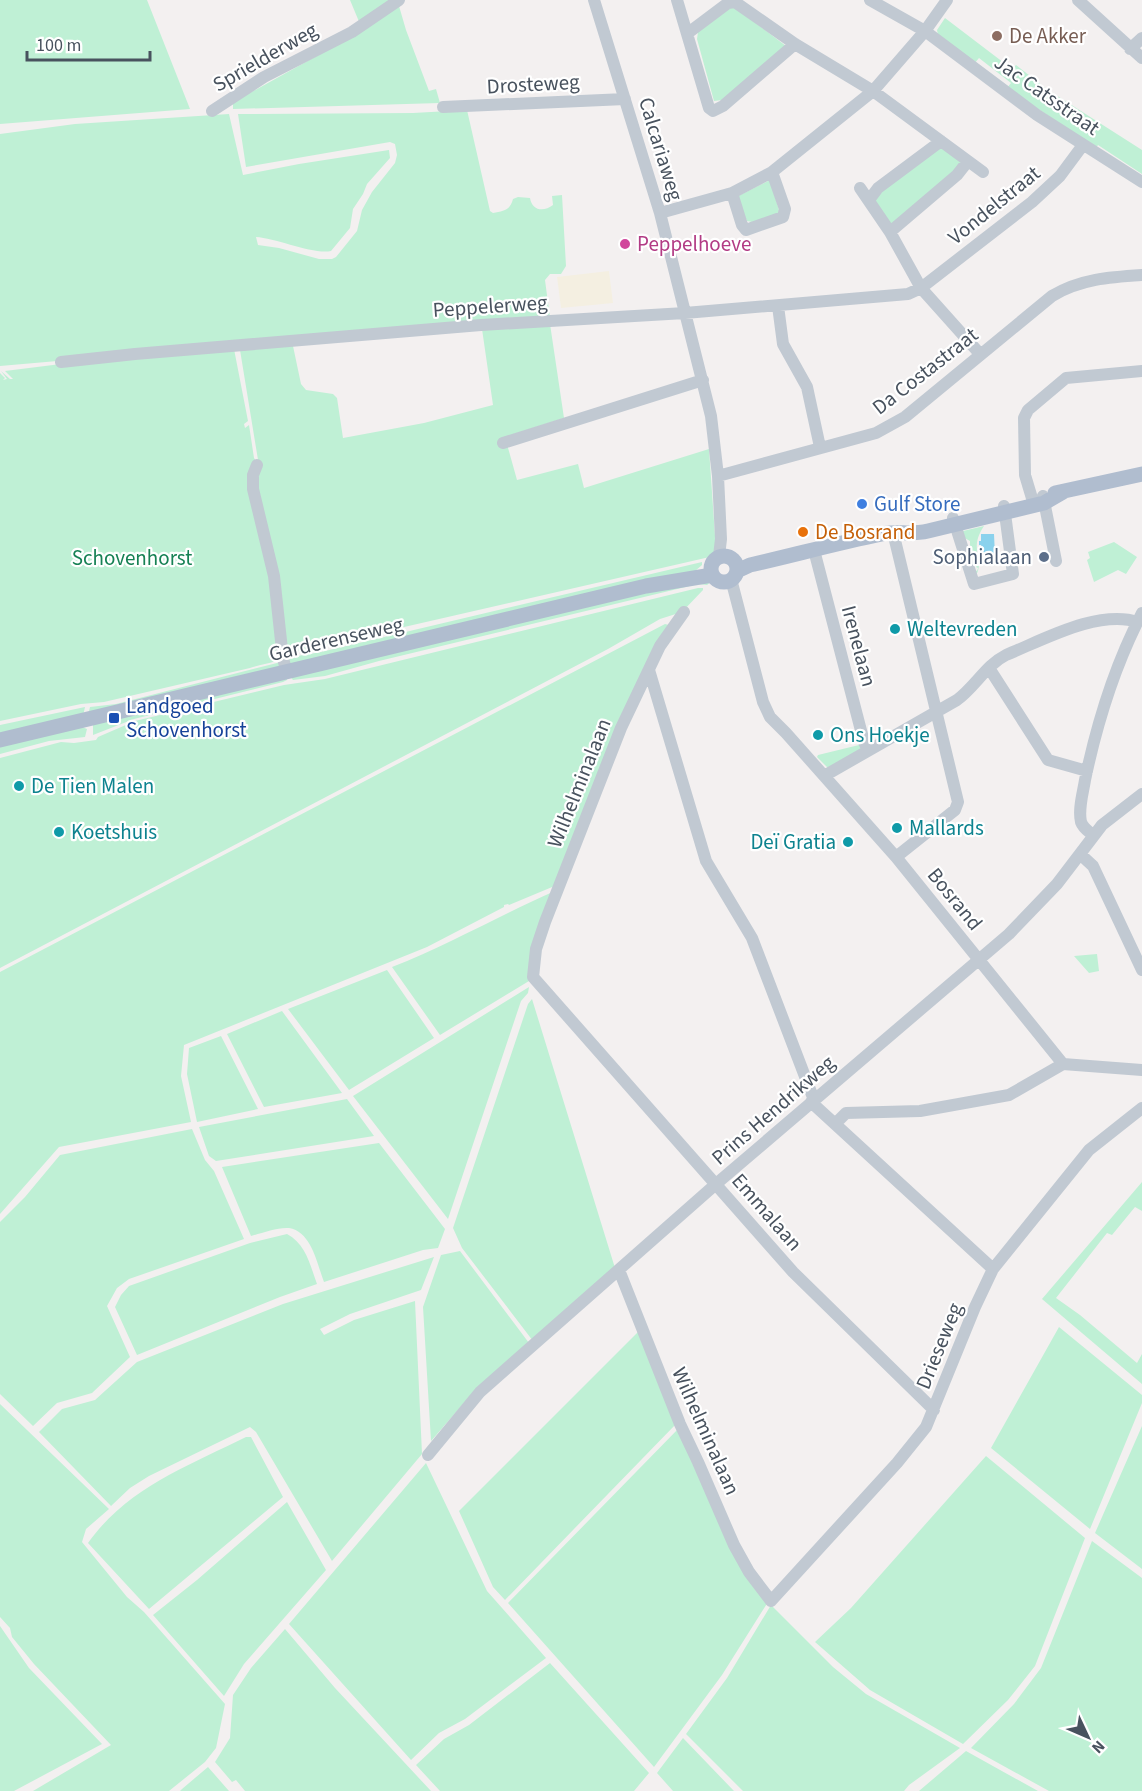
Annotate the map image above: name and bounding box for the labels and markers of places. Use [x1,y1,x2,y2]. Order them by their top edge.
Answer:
place label: De Akker [1009,21,1087,51]
marker: De Akker [990,29,1004,43]
place label: Peppelhoeve [637,229,751,259]
marker: Peppelhoeve [618,237,632,251]
place label: Gulf Store [874,489,960,519]
marker: Gulf Store [855,497,869,511]
place label: De Bosrand [815,517,916,547]
marker: De Bosrand [796,525,810,539]
place label: Sophialaan [933,542,1032,572]
marker: Sophialaan [1037,550,1051,564]
place label: Weltevreden [907,614,1017,644]
marker: Weltevreden [888,622,902,636]
place label: Landgoed Schovenhorst [126,691,247,745]
marker: Landgoed Schovenhorst [107,711,121,725]
place label: Ons Hoekje [830,720,930,750]
marker: Ons Hoekje [811,728,825,742]
place label: De Tien Malen [31,771,154,801]
marker: De Tien Malen [12,779,26,793]
place label: Mallards [909,813,984,843]
place label: Koetshuis [71,817,157,847]
marker: Mallards [890,821,904,835]
marker: Koetshuis [52,825,66,839]
place label: Deï Gratia [750,827,836,857]
marker: Deï Gratia [841,835,855,849]

